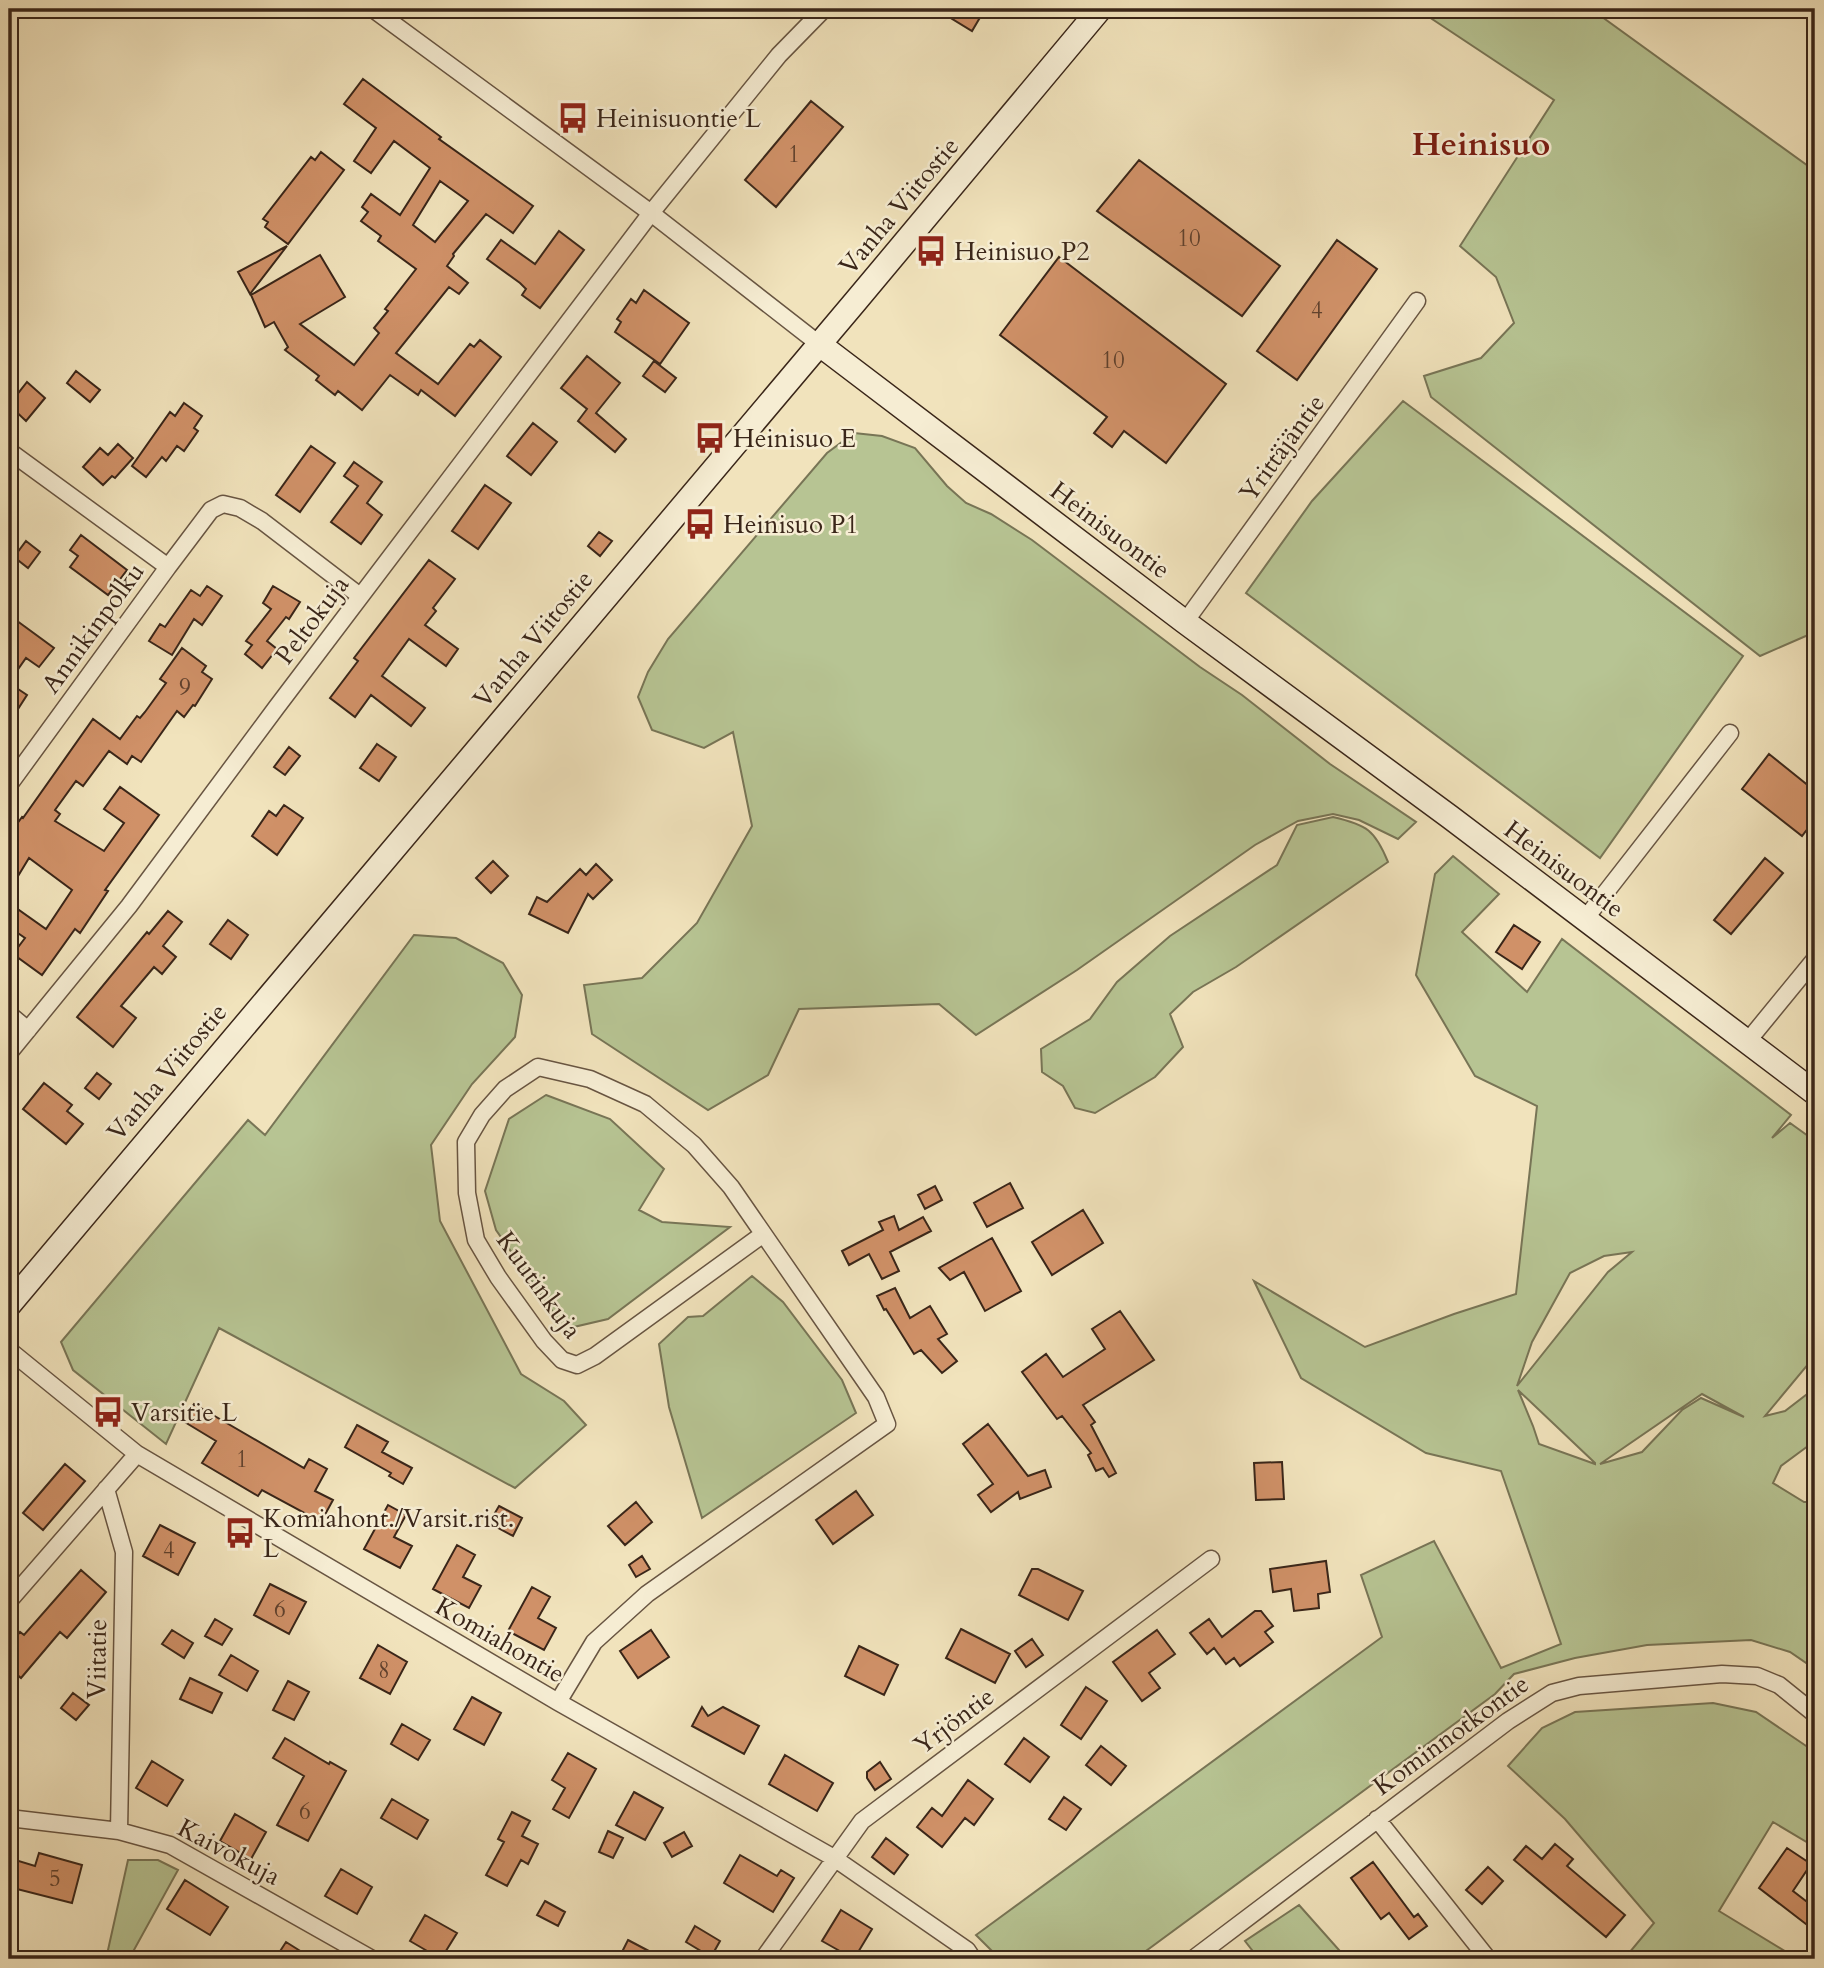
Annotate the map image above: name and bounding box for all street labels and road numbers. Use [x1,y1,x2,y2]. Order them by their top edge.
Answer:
street label: Vanha Viitostie [831,130,967,282]
street label: Yrittäjäntie [1231,387,1333,509]
street label: Heinisuontie [1043,473,1177,587]
street label: Annikinpolku [34,555,152,701]
street label: Vanha Viitostie [465,563,601,715]
street label: Peltokuja [267,568,357,672]
street label: Heinisuontie [1497,812,1631,926]
street label: Vanha Viitostie [99,996,235,1148]
street label: Kuutinkuja [488,1224,590,1346]
street label: Komiahontie [429,1589,571,1691]
street label: Viitatie [79,1618,115,1700]
street label: Kominnotkontie [1366,1667,1536,1803]
street label: Yrjöntie [907,1679,1001,1763]
street label: Kaivokuja [171,1810,287,1894]

